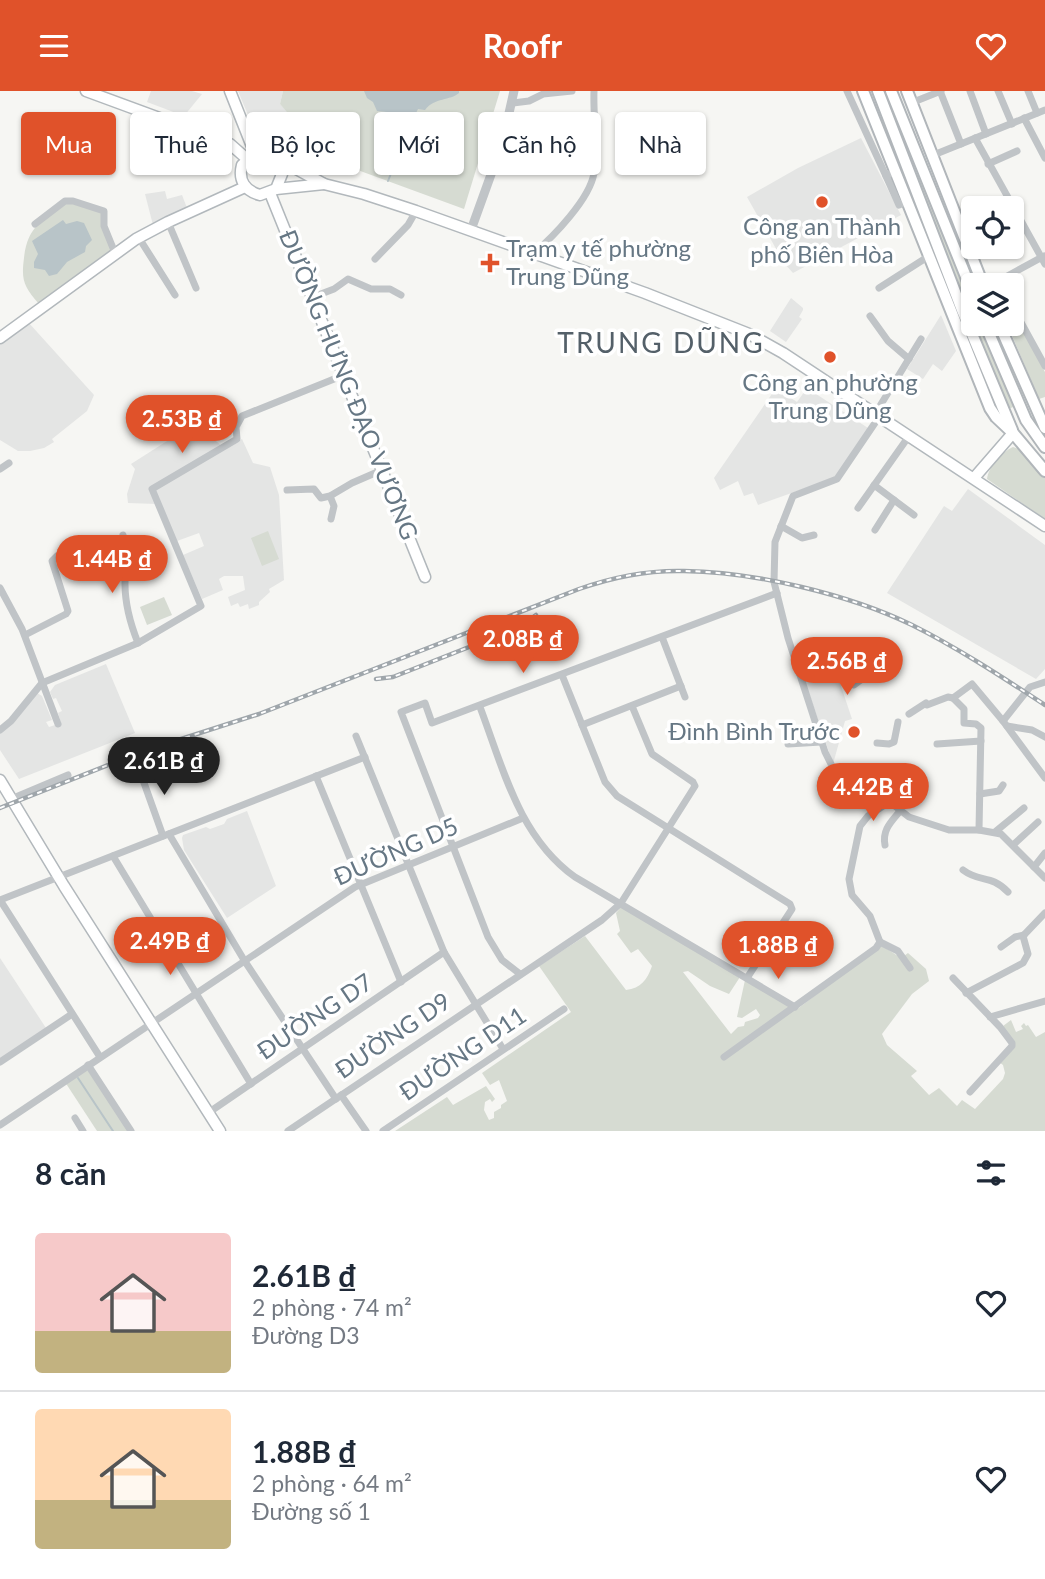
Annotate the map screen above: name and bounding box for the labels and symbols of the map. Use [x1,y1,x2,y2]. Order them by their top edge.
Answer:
marker: Công an Thành phố Biên Hòa [814,194,830,210]
place label: Công an Thành phố Biên Hòa [743,211,901,268]
street label: ĐƯỜNG HƯNG ĐẠO VƯƠNG [274,225,425,544]
place label: Trạm y tế phường Trung Dũng [506,233,691,290]
marker: Trạm y tế phường Trung Dũng [480,253,500,273]
district label: TRUNG DŨNG [557,325,765,359]
marker: Công an phường Trung Dũng [822,349,838,365]
place label: Công an phường Trung Dũng [742,367,918,424]
pin: 2.53B ₫ [117,395,247,455]
pin: 1.44B ₫ [47,535,177,595]
pin: 2.08B ₫ [458,615,588,675]
pin: 2.56B ₫ [782,637,912,697]
place label: Đình Bình Trước [668,716,840,745]
marker: Đình Bình Trước [846,724,862,740]
pin: 2.61B ₫ [99,737,229,797]
pin: 4.42B ₫ [808,763,938,823]
street label: ĐƯỜNG D5 [329,810,462,891]
pin: 2.49B ₫ [105,917,235,977]
pin: 1.88B ₫ [713,921,843,981]
street label: ĐƯỜNG D7 [251,967,377,1065]
street label: ĐƯỜNG D9 [329,986,455,1084]
street label: ĐƯỜNG D11 [393,1000,531,1106]

